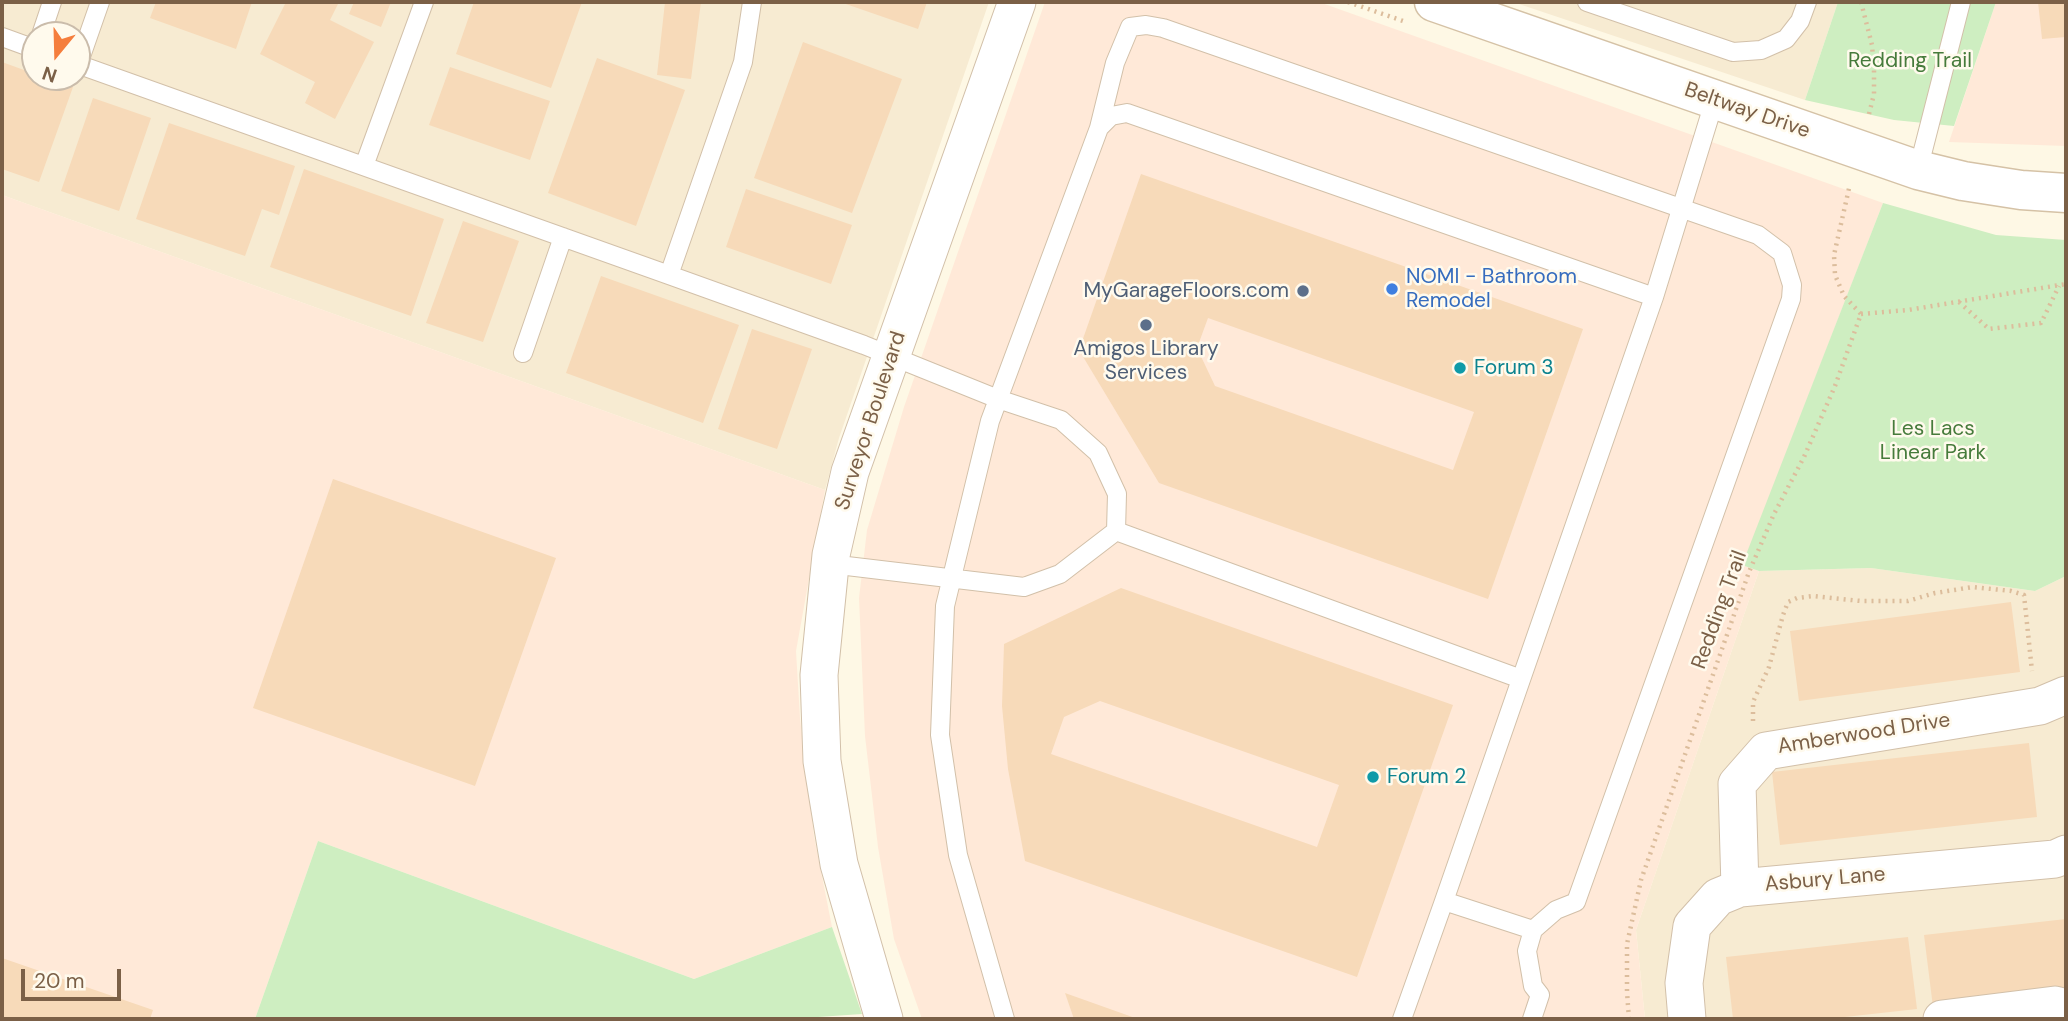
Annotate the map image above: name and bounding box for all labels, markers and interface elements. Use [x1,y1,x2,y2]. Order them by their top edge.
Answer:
north arrow [21,21,91,91]
park label: Redding Trail [1848,48,1972,74]
text: N [39,60,60,89]
street label: Beltway Drive [1681,78,1813,144]
place label: NOMI - Bathroom Remodel [1406,264,1577,314]
place label: MyGarageFloors.com [1083,278,1289,304]
marker: NOMI - Bathroom Remodel [1384,281,1400,297]
marker: MyGarageFloors.com [1295,283,1311,299]
marker: Amigos Library Services [1138,317,1154,333]
street label: Surveyor Boulevard [830,328,912,514]
place label: Amigos Library Services [1073,336,1219,386]
place label: Forum 3 [1474,355,1554,381]
marker: Forum 3 [1452,360,1468,376]
park label: Les Lacs Linear Park [1880,416,1986,466]
street label: Redding Trail [1687,547,1753,673]
street label: Amberwood Drive [1776,708,1952,760]
place label: Forum 2 [1387,764,1466,790]
marker: Forum 2 [1365,769,1381,785]
street label: Asbury Lane [1764,862,1886,898]
scale bar [24,954,124,998]
text: 20 m [34,967,85,995]

